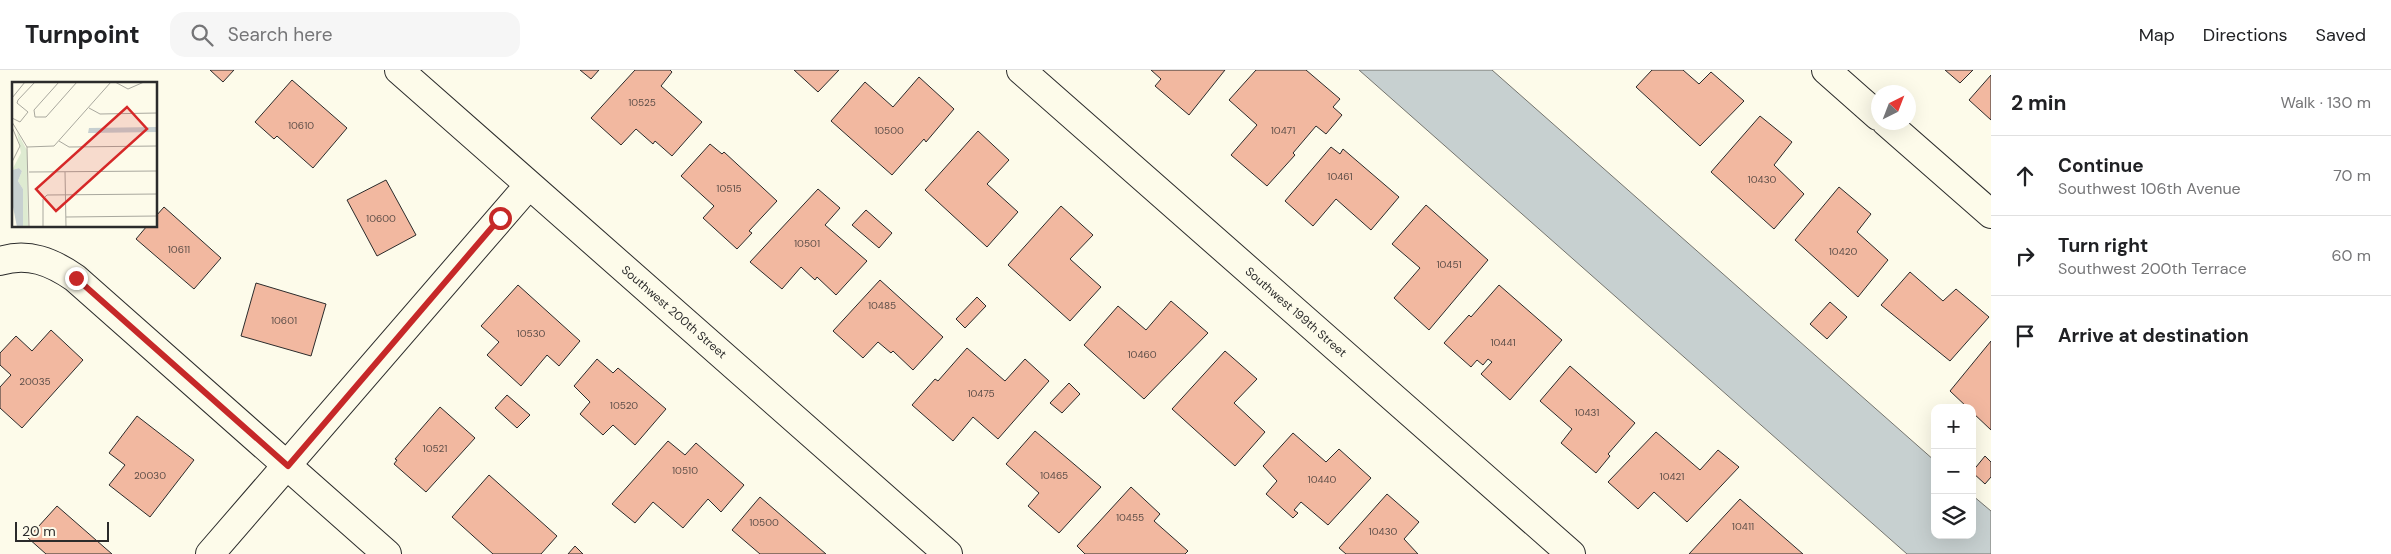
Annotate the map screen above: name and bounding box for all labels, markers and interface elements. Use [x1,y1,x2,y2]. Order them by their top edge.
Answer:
search box [170,12,520,57]
text: Turnpoint [25,19,140,50]
icon: search [188,21,216,49]
text: Search here [228,22,333,47]
text: Map [2139,23,2175,47]
text: Directions [2203,23,2288,47]
text: Saved [2316,23,2366,47]
inset map [12,82,158,228]
north arrow [1871,85,1916,130]
text: 2 min [2011,89,2067,117]
text: Walk · 130 m [2280,92,2371,113]
house number: 10525 [628,96,656,109]
house number: 10610 [288,119,314,132]
house number: 10500 [874,124,904,137]
house number: 10471 [1271,124,1295,137]
text: Continue [2058,153,2144,178]
icon: ahead [2011,162,2039,190]
text: 70 m [2333,165,2371,186]
house number: 10461 [1327,170,1353,183]
house number: 10430 [1748,173,1777,186]
text: Southwest 106th Avenue [2058,178,2241,199]
house number: 10515 [716,182,742,195]
route start [489,207,512,230]
house number: 10600 [366,212,396,225]
text: Turn right [2058,233,2148,258]
house number: 10501 [794,237,820,250]
icon: right [2011,242,2039,270]
house number: 10611 [168,243,190,256]
house number: 10420 [1829,245,1857,258]
text: 60 m [2331,245,2371,266]
house number: 10451 [1436,258,1462,271]
text: Southwest 200th Terrace [2058,258,2247,279]
street label: Southwest 200th Street [618,262,730,362]
street label: Southwest 199th Street [1242,263,1350,361]
route end [65,267,88,290]
house number: 10485 [868,299,896,312]
house number: 10601 [271,314,297,327]
icon: arrive [2011,322,2039,350]
text: Arrive at destination [2058,323,2249,348]
house number: 10530 [517,327,546,340]
house number: 10441 [1490,336,1516,349]
house number: 10460 [1127,348,1157,361]
house number: 20035 [19,375,51,388]
house number: 10475 [967,387,995,400]
house number: 10520 [610,399,638,412]
map controls [1931,404,1976,539]
button: + [1931,404,1976,449]
house number: 10431 [1575,406,1599,419]
house number: 10521 [423,442,447,455]
button: − [1931,449,1976,494]
house number: 10510 [672,464,698,477]
house number: 20030 [134,469,166,482]
house number: 10465 [1040,469,1068,482]
house number: 10421 [1660,470,1684,483]
house number: 10440 [1308,473,1337,486]
button: layers [1931,494,1976,539]
house number: 10455 [1116,511,1144,524]
house number: 10500 [749,516,779,529]
scale bar [15,519,109,542]
house number: 10411 [1732,520,1754,533]
text: 20 m [22,522,56,540]
house number: 10430 [1369,525,1398,538]

